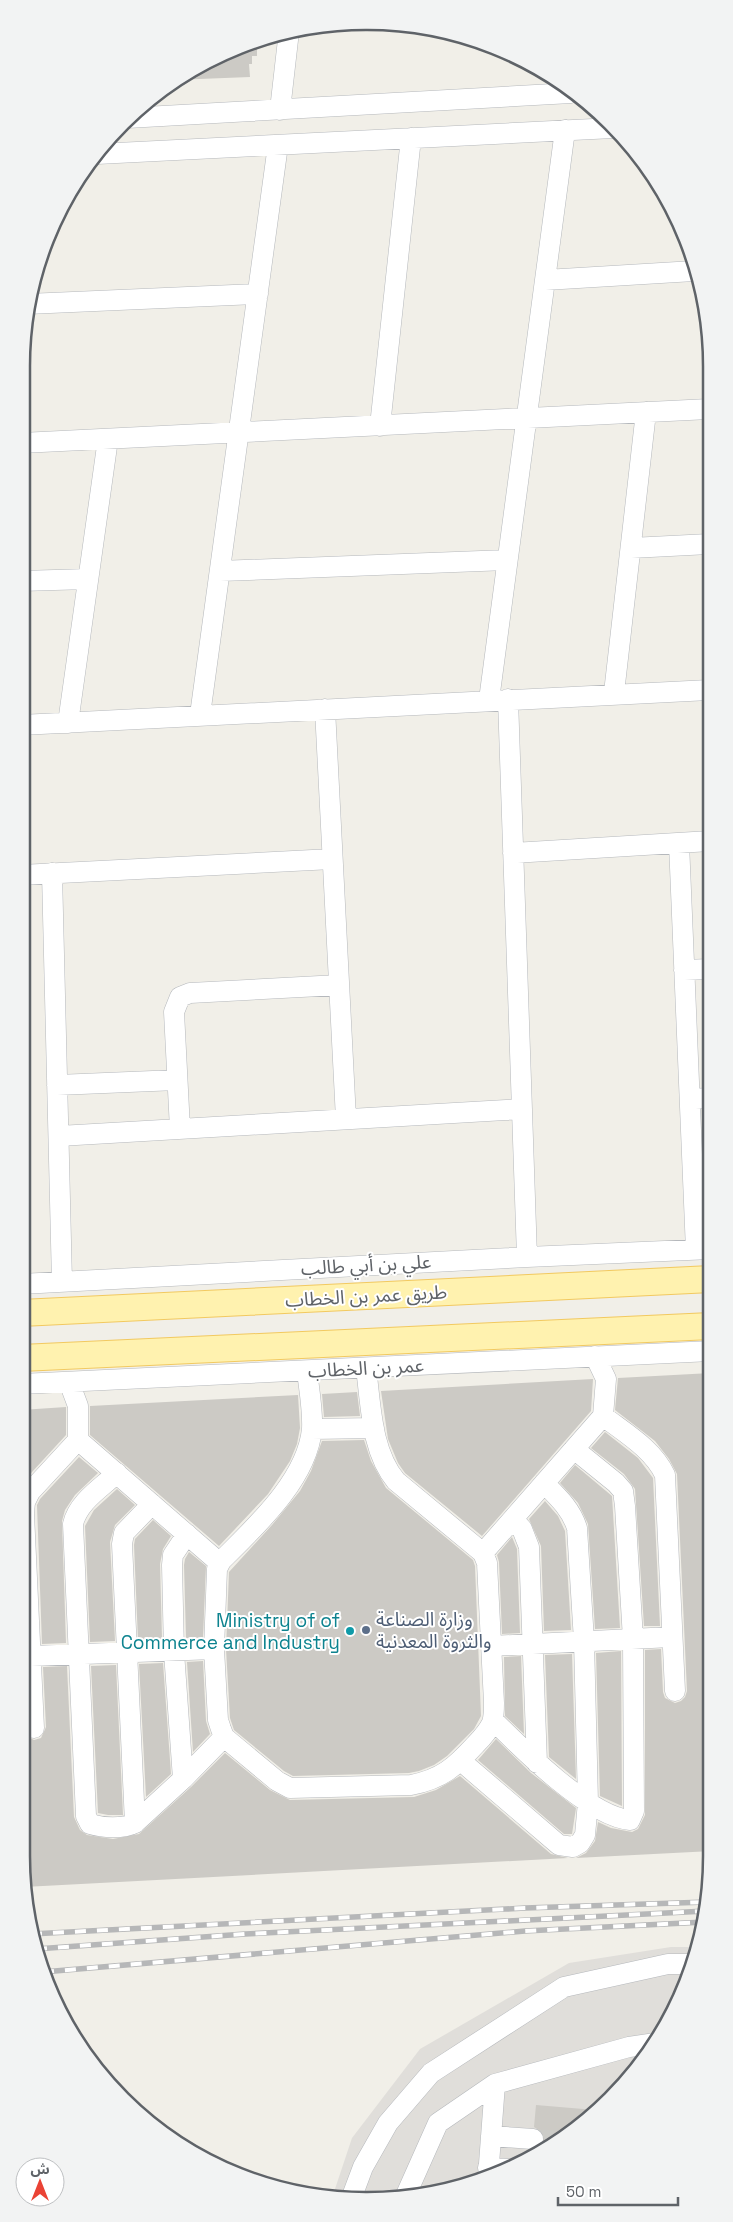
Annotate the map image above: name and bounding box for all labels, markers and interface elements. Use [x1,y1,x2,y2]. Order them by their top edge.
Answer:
street label: علي بن أبي طالب [300,1249,432,1283]
street label: طريق عمر بن الخطاب [284,1279,448,1313]
street label: عمر بن الخطاب [307,1352,425,1384]
place label: وزارة الصناعة والثروة المعدنية [376,1607,492,1654]
place label: Ministry of of Commerce and Industry [121,1608,340,1655]
marker: وزارة الصناعة والثروة المعدنية [360,1624,372,1636]
marker: Ministry of of Commerce and Industry [344,1625,356,1637]
north arrow [15,2157,65,2207]
text: ش [30,2160,50,2178]
scale bar [558,2174,678,2206]
text: 50 m [566,2182,601,2201]

